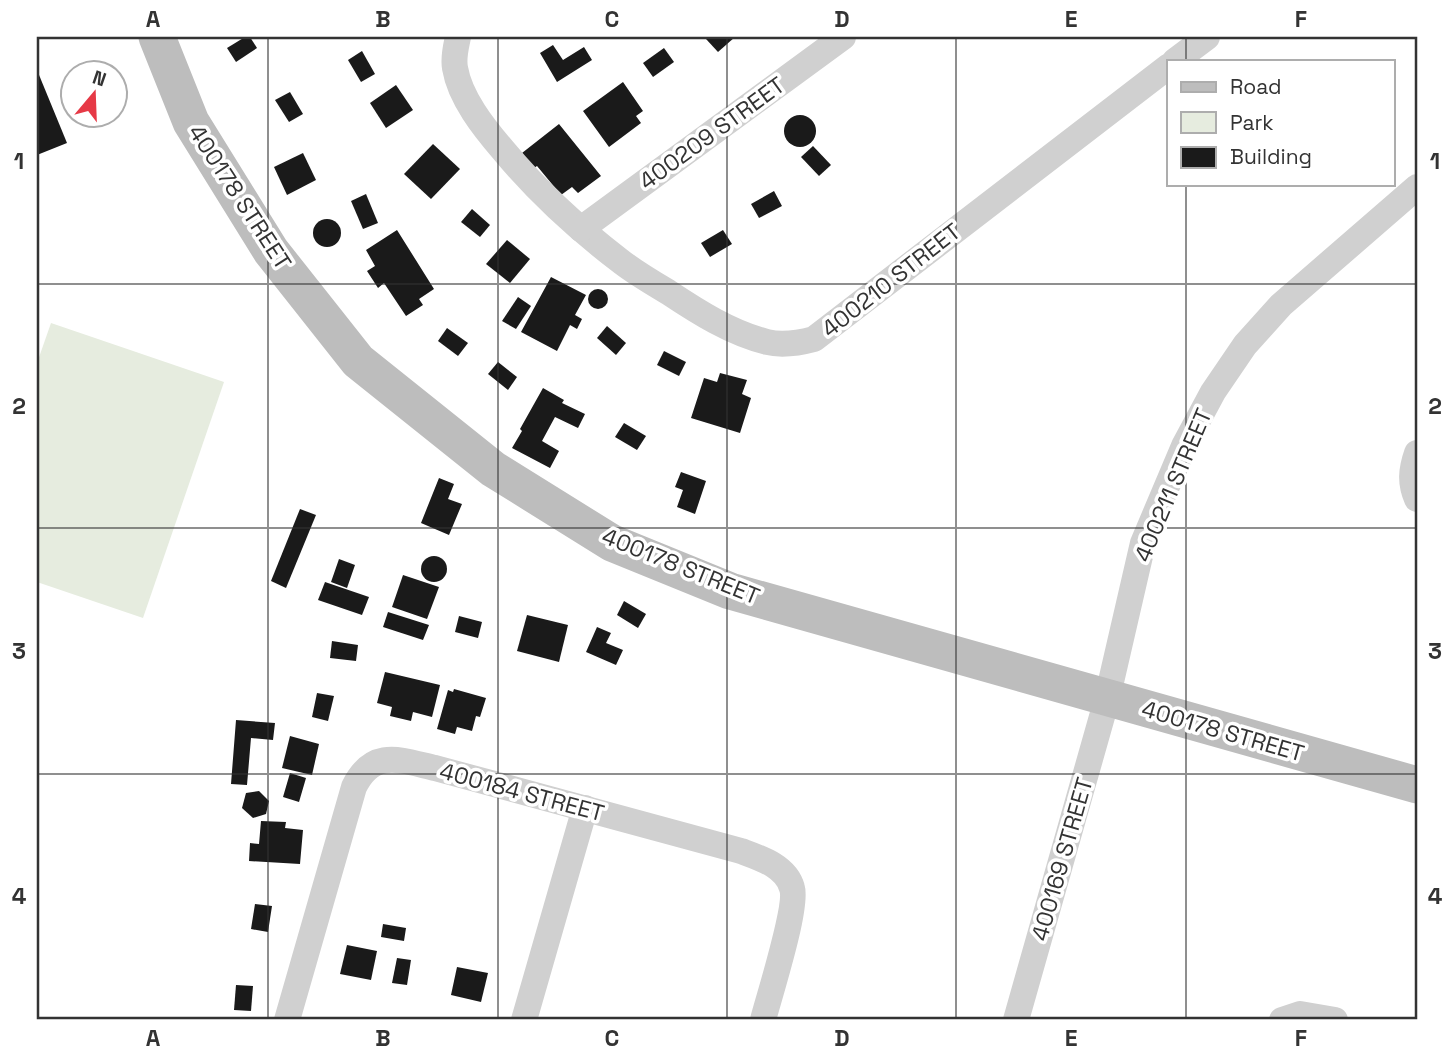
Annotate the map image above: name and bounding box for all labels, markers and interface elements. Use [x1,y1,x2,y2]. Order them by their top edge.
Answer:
text: A [146,4,161,34]
text: B [375,4,391,34]
text: C [605,4,619,34]
text: D [834,4,850,34]
text: E [1065,4,1077,34]
text: F [1295,4,1307,34]
north arrow [60,60,130,130]
legend [1167,60,1394,186]
text: N [89,65,109,92]
street label: 400209 STREET [633,70,791,196]
text: Road [1230,73,1282,100]
text: Park [1230,109,1274,136]
street label: 400178 STREET [182,119,298,275]
text: Building [1230,143,1312,170]
text: 1 [14,146,24,176]
text: 1 [1430,146,1440,176]
street label: 400210 STREET [815,216,967,344]
text: 2 [12,391,26,421]
text: 2 [1428,391,1442,421]
street label: 400211 STREET [1127,404,1219,566]
street label: 400178 STREET [598,521,764,611]
text: 3 [12,636,26,666]
text: 3 [1428,636,1442,666]
street label: 400178 STREET [1138,693,1308,769]
street label: 400184 STREET [437,756,607,828]
street label: 400169 STREET [1024,774,1100,944]
text: 4 [12,881,27,911]
text: 4 [1428,881,1443,911]
text: A [146,1023,161,1053]
text: B [375,1023,391,1053]
text: C [605,1023,619,1053]
text: D [834,1023,850,1053]
text: E [1065,1023,1077,1053]
text: F [1295,1023,1307,1053]

